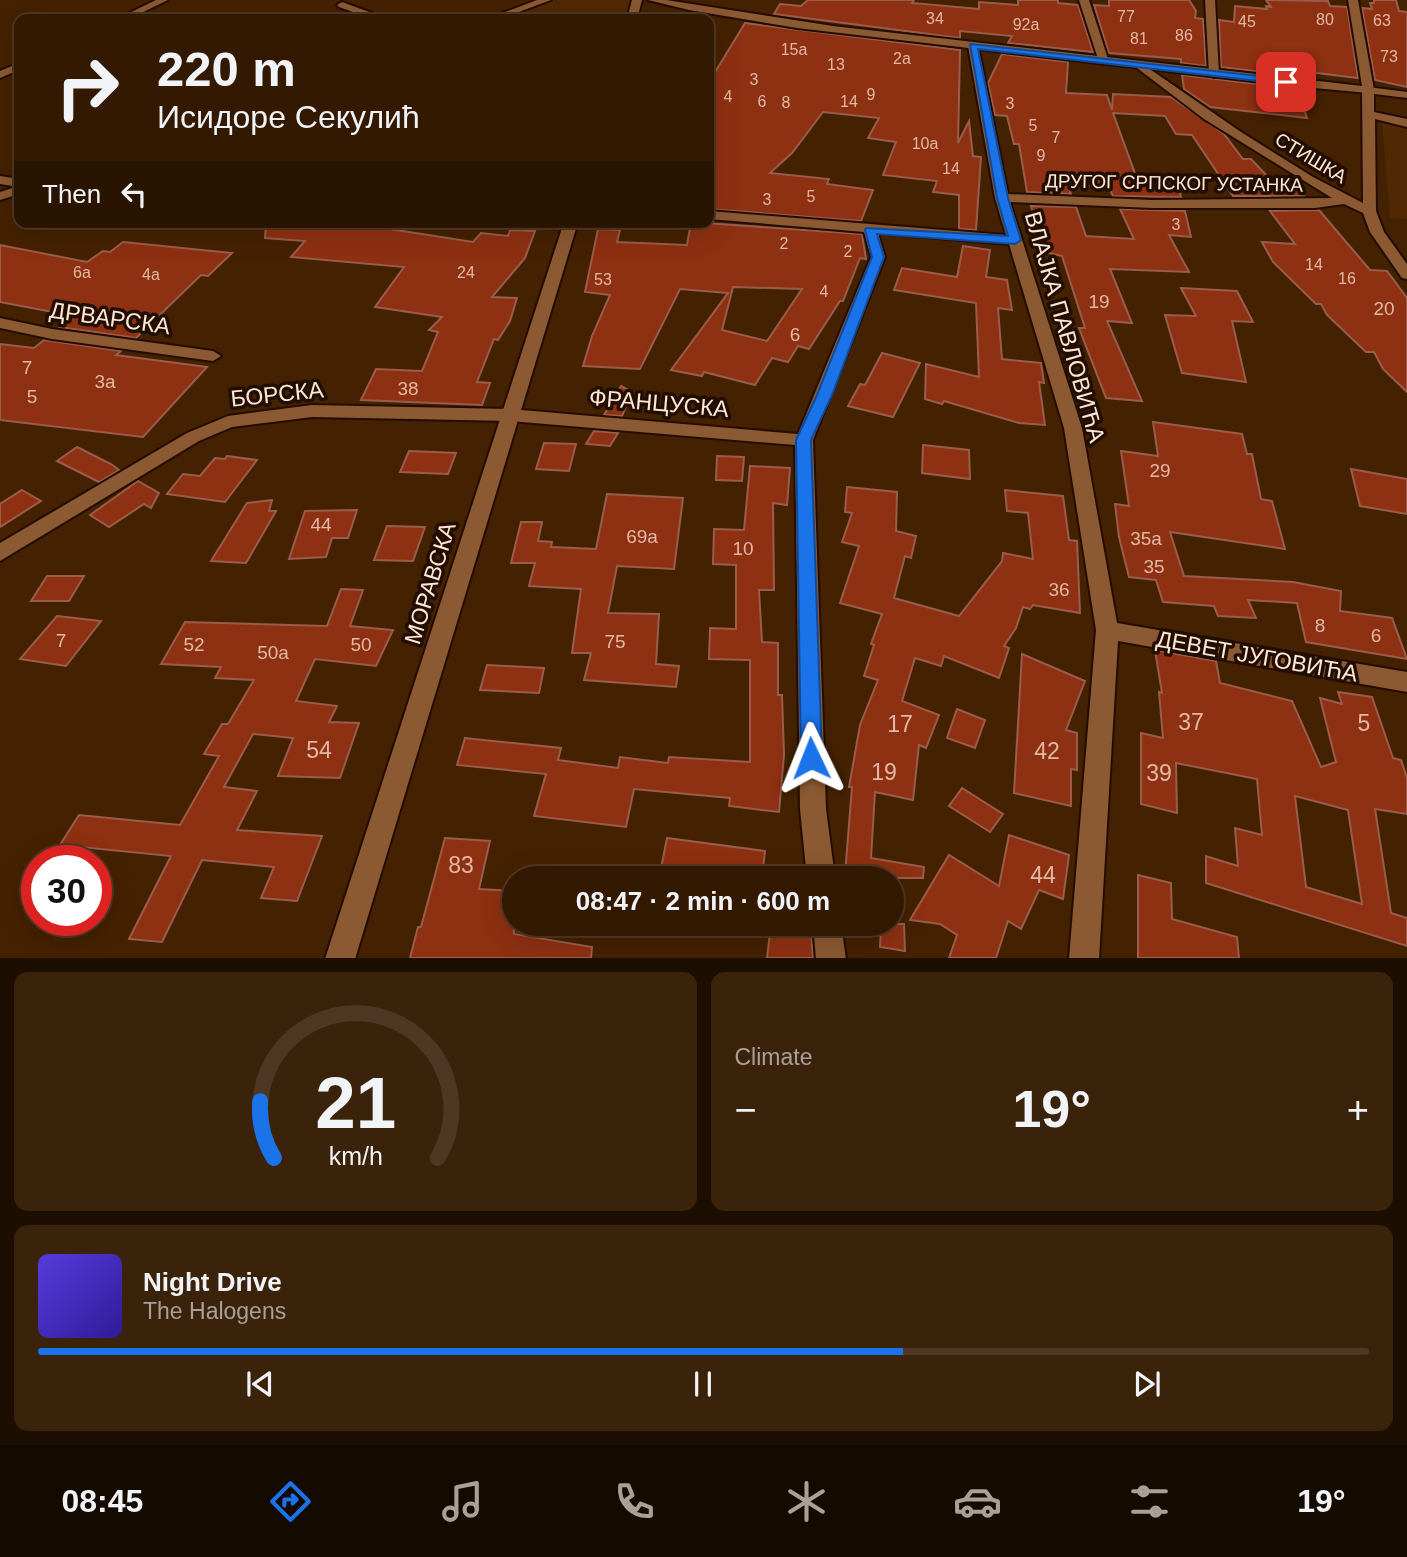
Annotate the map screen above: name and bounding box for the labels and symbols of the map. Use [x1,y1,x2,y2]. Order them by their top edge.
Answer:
house number: 77 [1117,8,1135,25]
house number: 34 [926,10,944,27]
house number: 80 [1316,11,1334,28]
house number: 63 [1373,12,1391,29]
house number: 45 [1238,13,1256,30]
house number: 92a [1013,16,1039,33]
house number: 86 [1175,27,1193,44]
house number: 81 [1130,30,1148,47]
house number: 15a [781,41,807,58]
house number: 73 [1380,48,1398,65]
house number: 2a [893,50,911,67]
pin [1256,52,1316,112]
house number: 13 [827,56,845,73]
house number: 3 [750,71,759,88]
house number: 9 [867,86,876,103]
house number: 4 [724,88,733,105]
house number: 6 [758,93,767,110]
house number: 14 [840,93,858,110]
house number: 8 [782,94,791,111]
house number: 3 [1006,95,1015,112]
house number: 5 [1029,117,1038,134]
house number: 7 [1052,129,1061,146]
street label: СТИШКА [1272,129,1351,188]
house number: 10a [912,135,938,152]
house number: 9 [1037,147,1046,164]
house number: 14 [942,160,960,177]
street label: ДРУГОГ СРПСКОГ УСТАНКА [1045,170,1303,196]
house number: 5 [807,188,816,205]
house number: 3 [763,191,772,208]
street label: ВЛАЈКА ПАВЛОВИЋА [1020,209,1111,446]
house number: 3 [1172,216,1181,233]
house number: 2 [780,235,789,252]
house number: 2 [844,243,853,260]
house number: 14 [1305,256,1323,273]
house number: 6a [73,264,91,281]
house number: 24 [457,264,475,281]
house number: 4a [142,266,160,283]
house number: 16 [1338,270,1356,287]
house number: 53 [594,271,612,288]
house number: 4 [820,283,829,300]
house number: 19 [1088,291,1110,312]
street label: ДРВАРСКА [48,297,172,339]
house number: 20 [1373,298,1395,319]
house number: 6 [790,324,800,345]
house number: 7 [22,357,32,378]
house number: 3a [94,371,116,392]
street label: БОРСКА [229,376,325,412]
house number: 38 [397,378,419,399]
street label: ФРАНЦУСКА [588,384,731,422]
house number: 5 [27,386,37,407]
house number: 29 [1149,460,1171,481]
house number: 44 [310,514,332,535]
street label: МОРАВСКА [399,518,461,647]
house number: 69a [626,526,658,547]
house number: 35a [1130,528,1162,549]
house number: 10 [732,538,754,559]
house number: 35 [1143,556,1165,577]
house number: 36 [1048,579,1070,600]
house number: 8 [1315,615,1325,636]
street label: ДЕВЕТ ЈУГОВИЋА [1154,625,1360,687]
house number: 6 [1371,625,1381,646]
house number: 7 [56,630,66,651]
house number: 75 [604,631,626,652]
house number: 52 [183,634,205,655]
house number: 50 [350,634,372,655]
house number: 50a [257,642,289,663]
house number: 37 [1178,709,1204,735]
house number: 5 [1358,710,1370,736]
house number: 17 [887,711,913,737]
position arrow [774,721,848,795]
house number: 54 [306,737,332,763]
house number: 42 [1034,738,1060,764]
house number: 19 [871,759,897,785]
house number: 39 [1146,760,1172,786]
speed limit sign: 30 [21,845,112,936]
house number: 83 [448,852,474,878]
house number: 44 [1030,862,1056,888]

